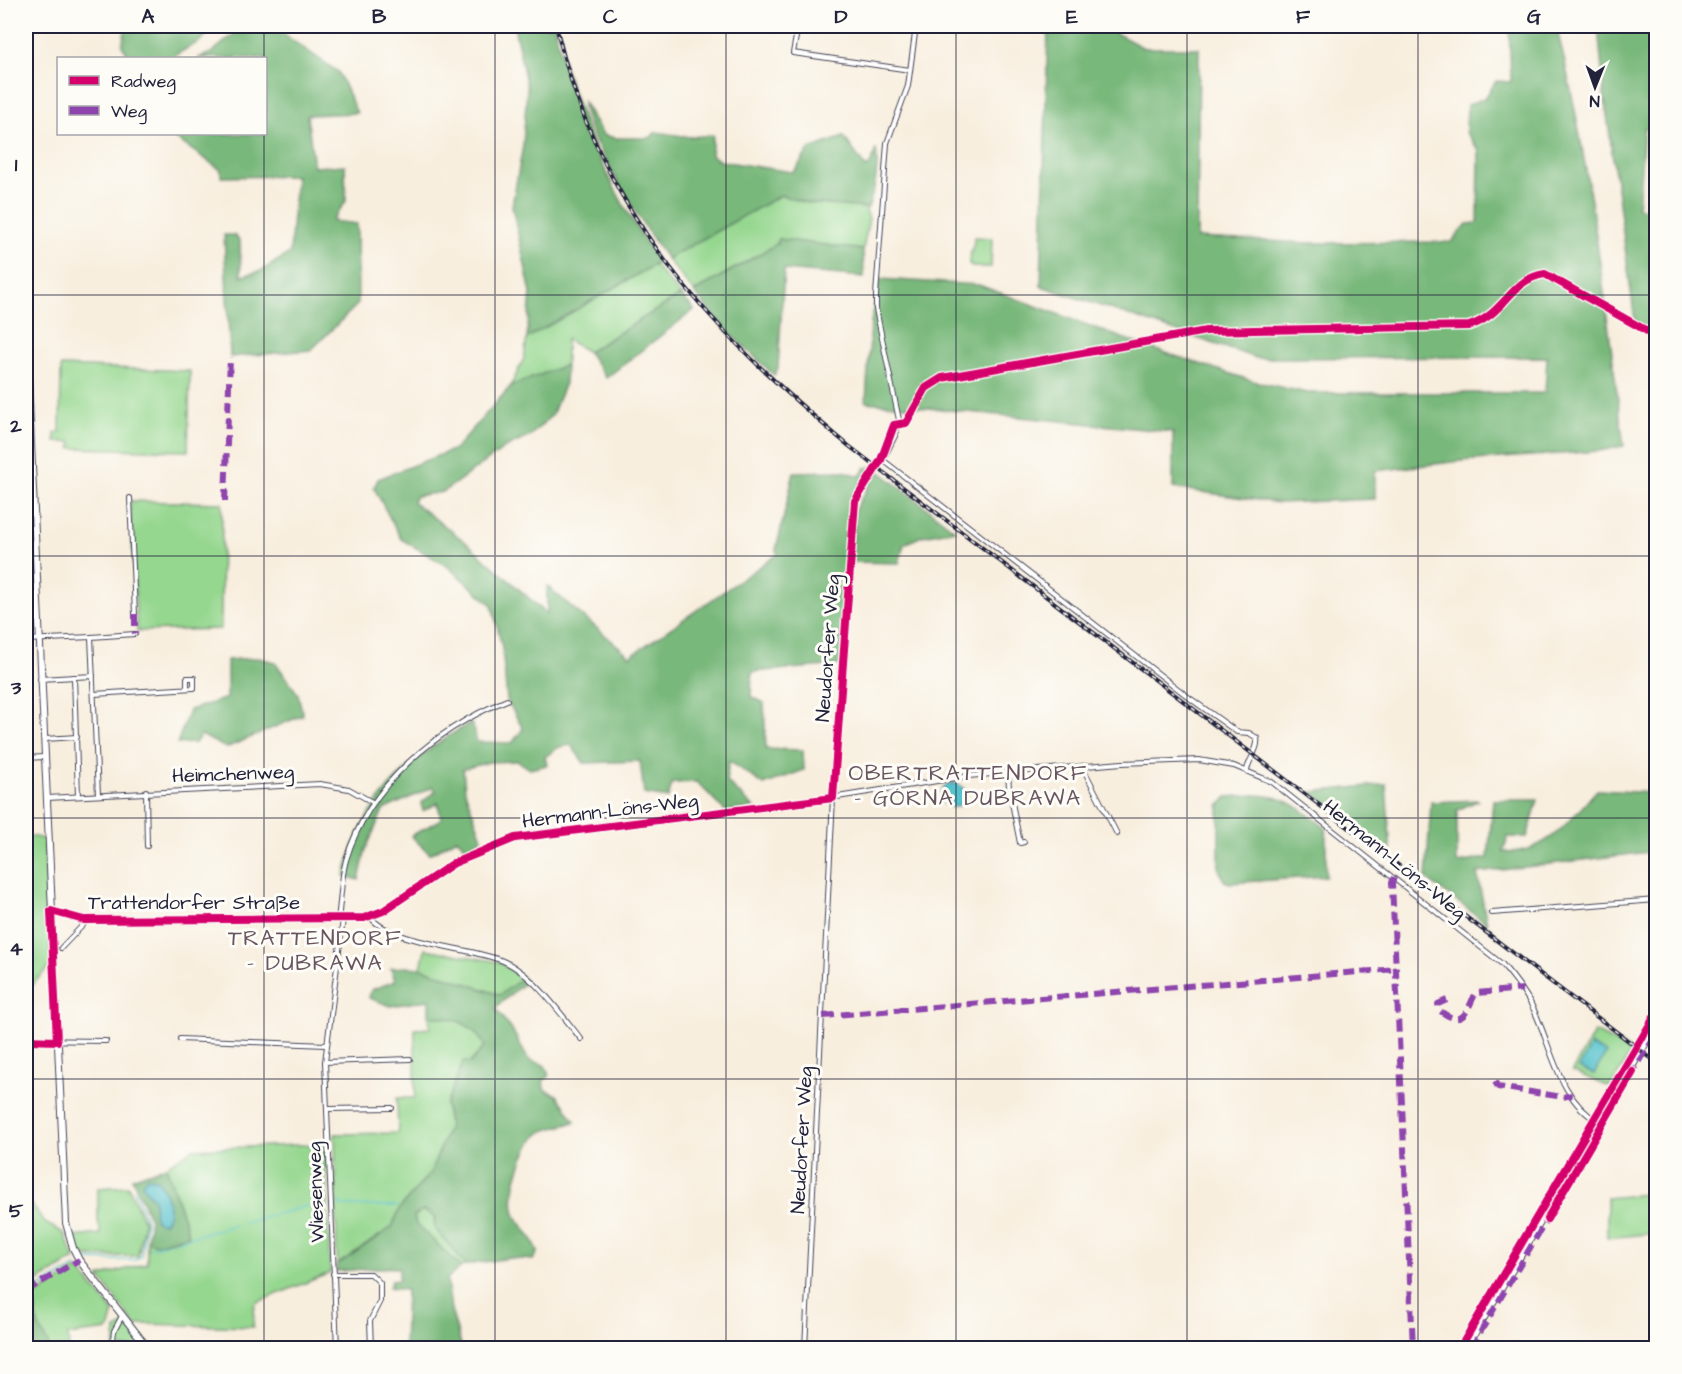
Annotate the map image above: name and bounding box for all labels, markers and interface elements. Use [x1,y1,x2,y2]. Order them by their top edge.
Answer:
text: A [142,3,155,31]
text: B [372,3,387,31]
text: C [603,3,618,31]
text: D [835,3,848,31]
text: E [1066,3,1078,31]
text: F [1296,3,1311,31]
text: G [1527,3,1541,31]
legend [57,57,267,135]
north arrow [1565,57,1625,117]
text: Radweg [111,69,176,95]
text: N [1590,90,1600,112]
text: Weg [111,99,147,125]
text: 1 [15,151,18,179]
text: 2 [9,412,22,440]
street label: Neudorfer Weg [809,573,848,723]
text: 3 [10,674,22,702]
street label: Heimchenweg [171,758,295,791]
district label: OBERTRATTENDORF - GÓRNA DUBRAWA [848,758,1088,814]
street label: Hermann-Löns-Weg [520,786,700,837]
street label: Hermann-Löns-Weg [1316,793,1472,927]
street label: Trattendorfer Straße [88,889,300,917]
district label: TRATTENDORF - DUBRAWA [228,923,402,979]
text: 4 [9,935,23,963]
street label: Neudorfer Weg [784,1066,821,1215]
street label: Wiesenweg [300,1141,333,1243]
text: 5 [9,1197,24,1225]

